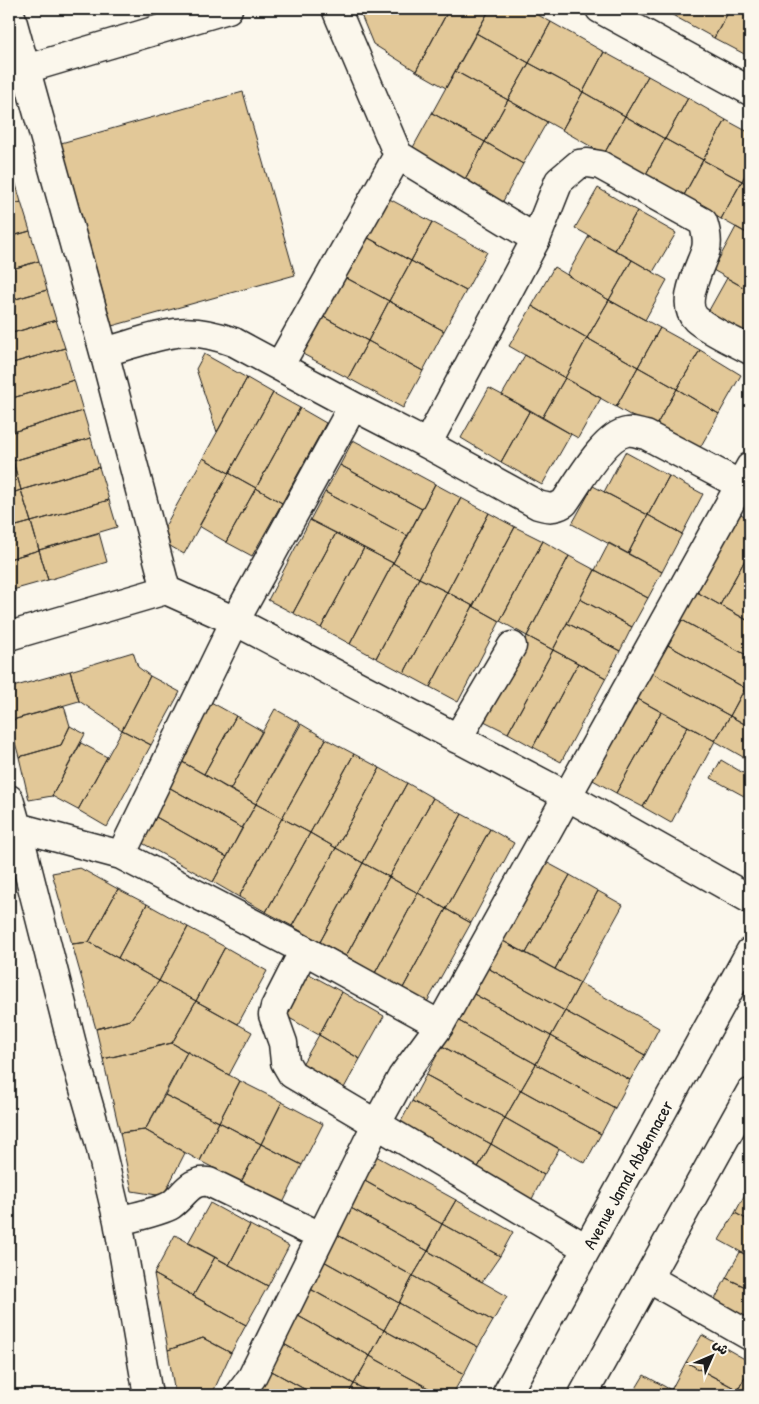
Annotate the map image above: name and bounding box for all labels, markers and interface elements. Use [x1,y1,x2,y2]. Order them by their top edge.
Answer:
street label: Avenue Jamal Abdennacer [576,1095,679,1253]
north arrow [686,1332,736,1382]
text: ش [709,1334,734,1359]

